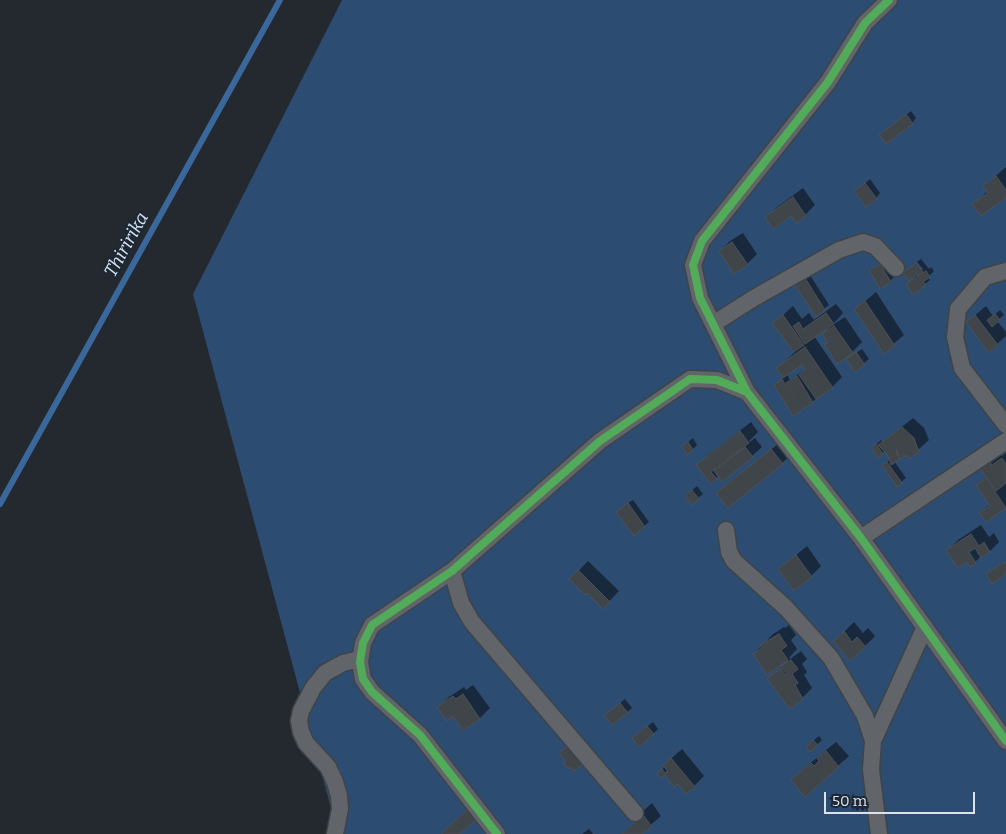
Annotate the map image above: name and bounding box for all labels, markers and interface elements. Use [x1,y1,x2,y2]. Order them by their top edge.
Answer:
water label: Thiririka [100,209,154,281]
scale bar [826,782,977,814]
text: 50 m [832,792,867,810]

